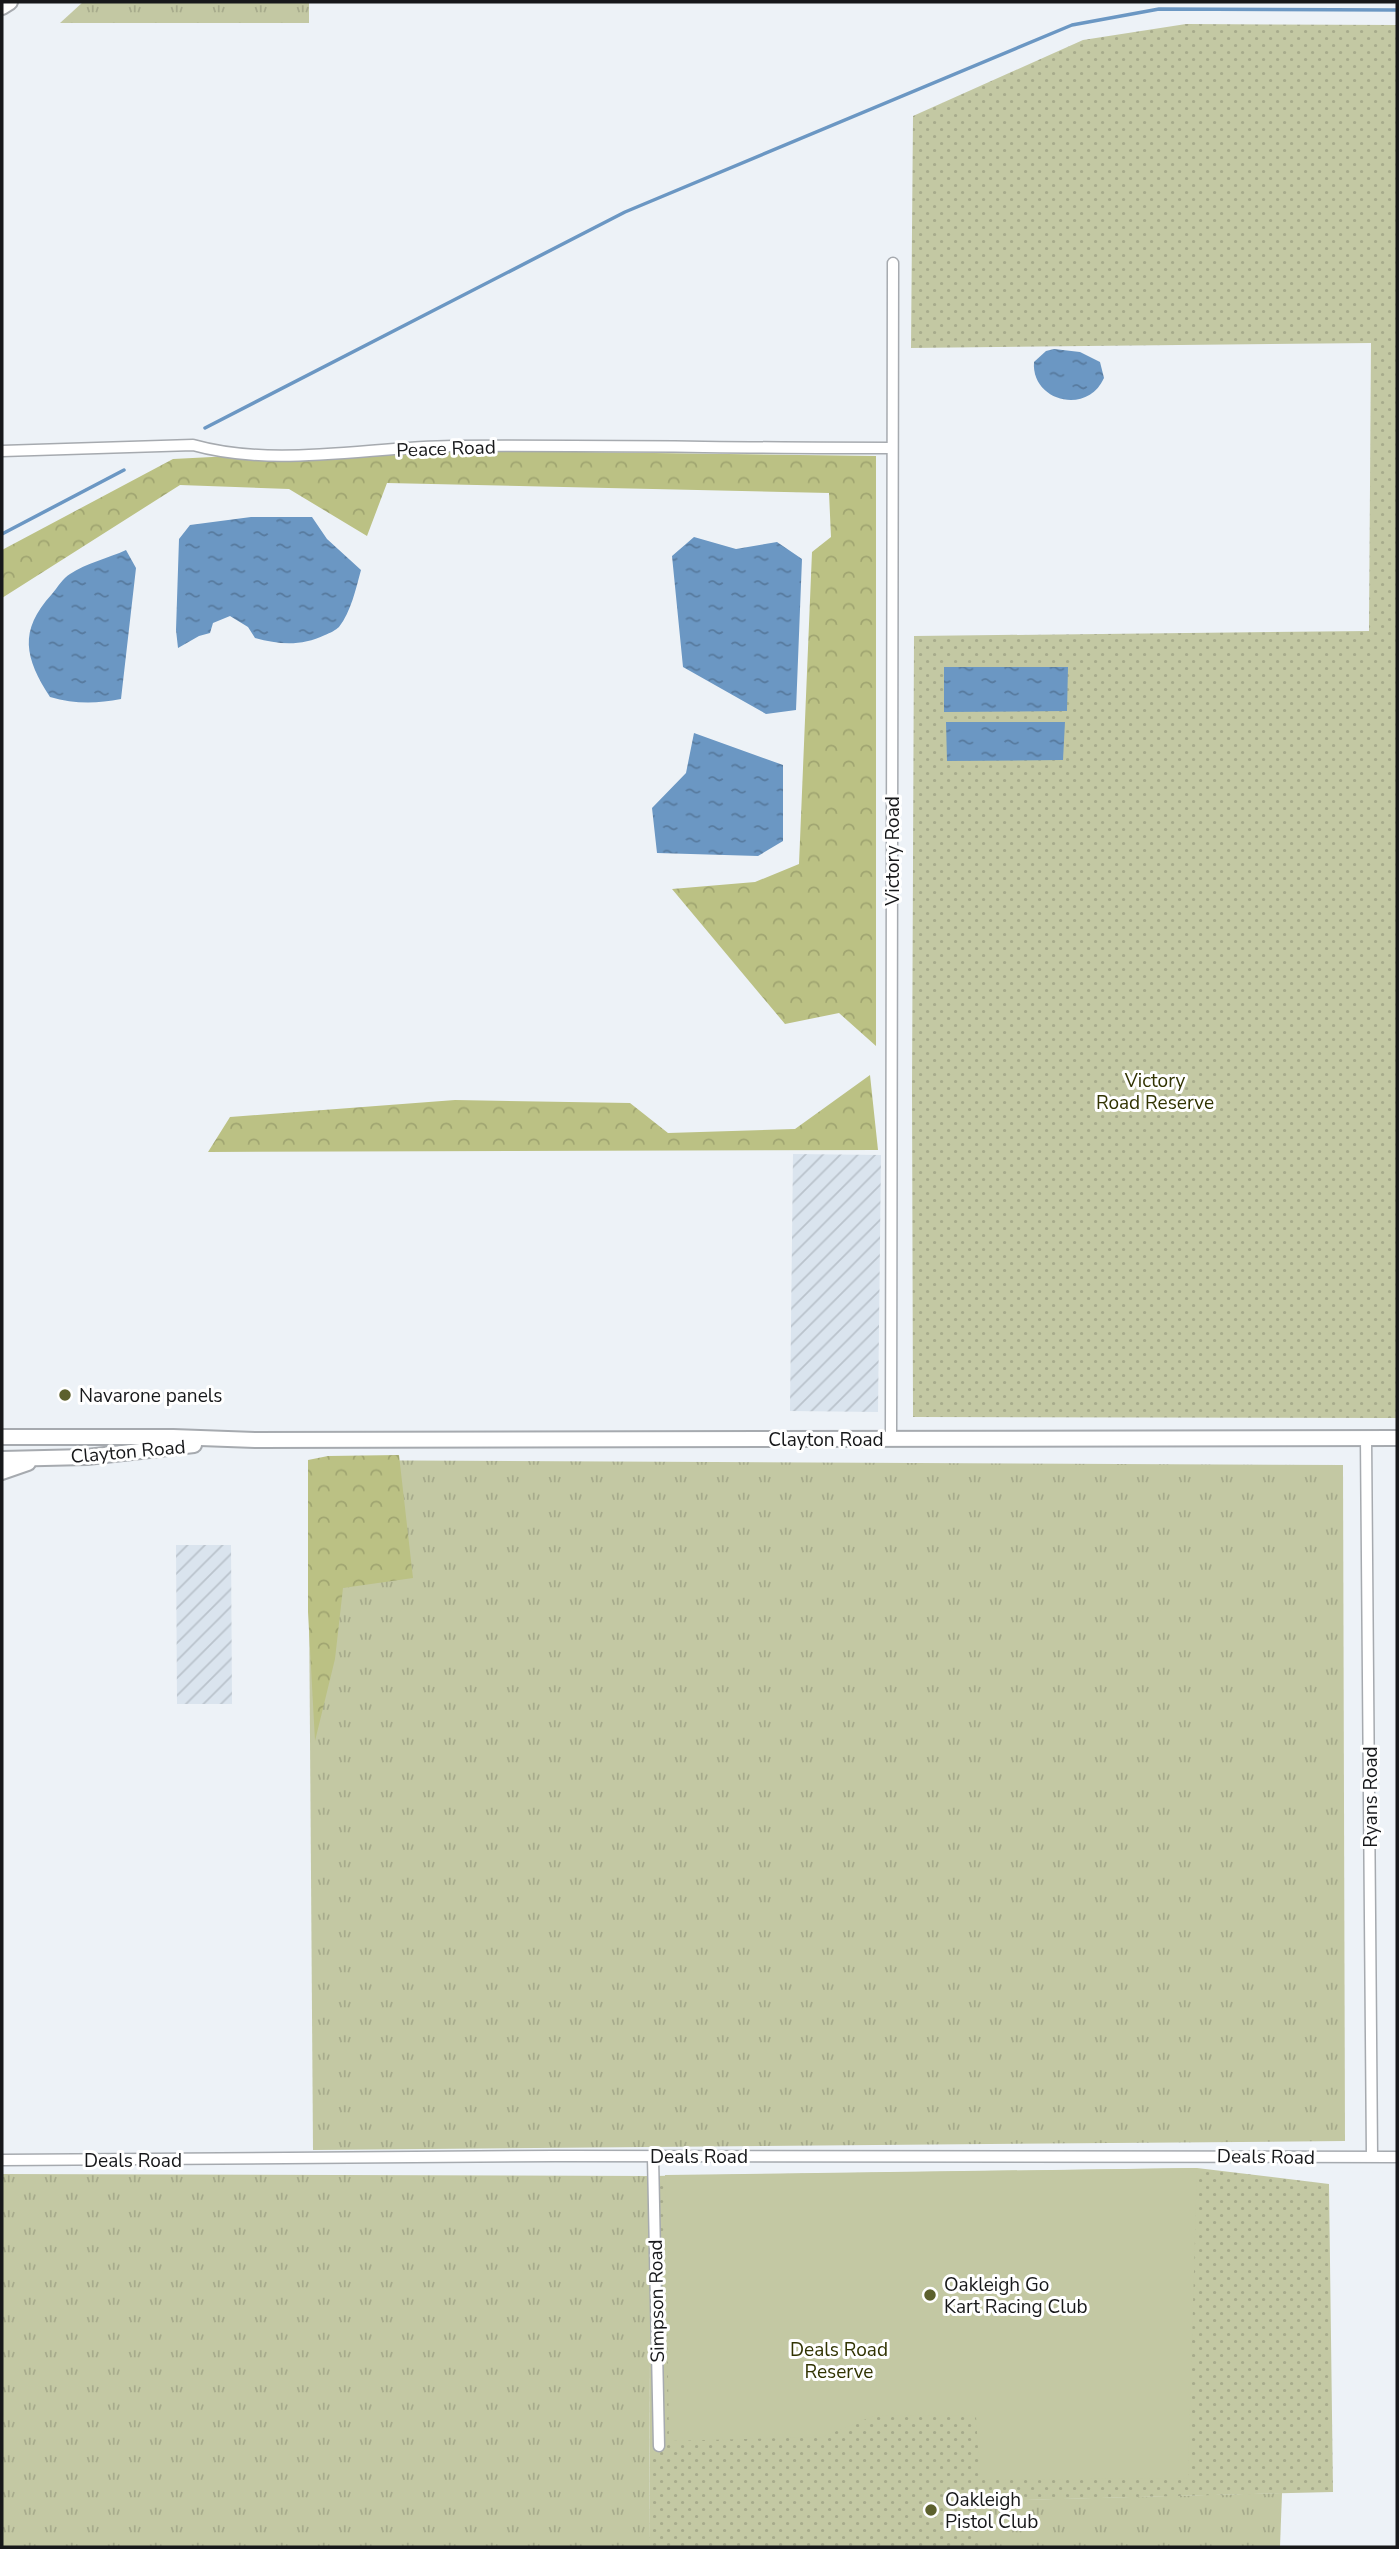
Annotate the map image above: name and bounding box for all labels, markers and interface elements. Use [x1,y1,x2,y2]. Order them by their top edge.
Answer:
street label: Peace Road [396,434,496,464]
street label: Victory Road [880,796,906,907]
park label: Victory Road Reserve [1096,1068,1214,1116]
place label: Navarone panels [79,1383,222,1409]
marker: Navarone panels [57,1387,73,1403]
street label: Clayton Road [768,1427,884,1453]
street label: Clayton Road [70,1434,187,1470]
street label: Ryans Road [1358,1746,1384,1848]
street label: Deals Road [1217,2143,1315,2171]
street label: Deals Road [650,2144,748,2170]
street label: Deals Road [84,2148,182,2174]
street label: Simpson Road [643,2239,671,2363]
place label: Oakleigh Go Kart Racing Club [944,2272,1088,2320]
marker: Oakleigh Go Kart Racing Club [922,2287,938,2303]
park label: Deals Road Reserve [790,2337,888,2385]
place label: Oakleigh Pistol Club [945,2487,1038,2535]
marker: Oakleigh Pistol Club [923,2502,939,2518]

